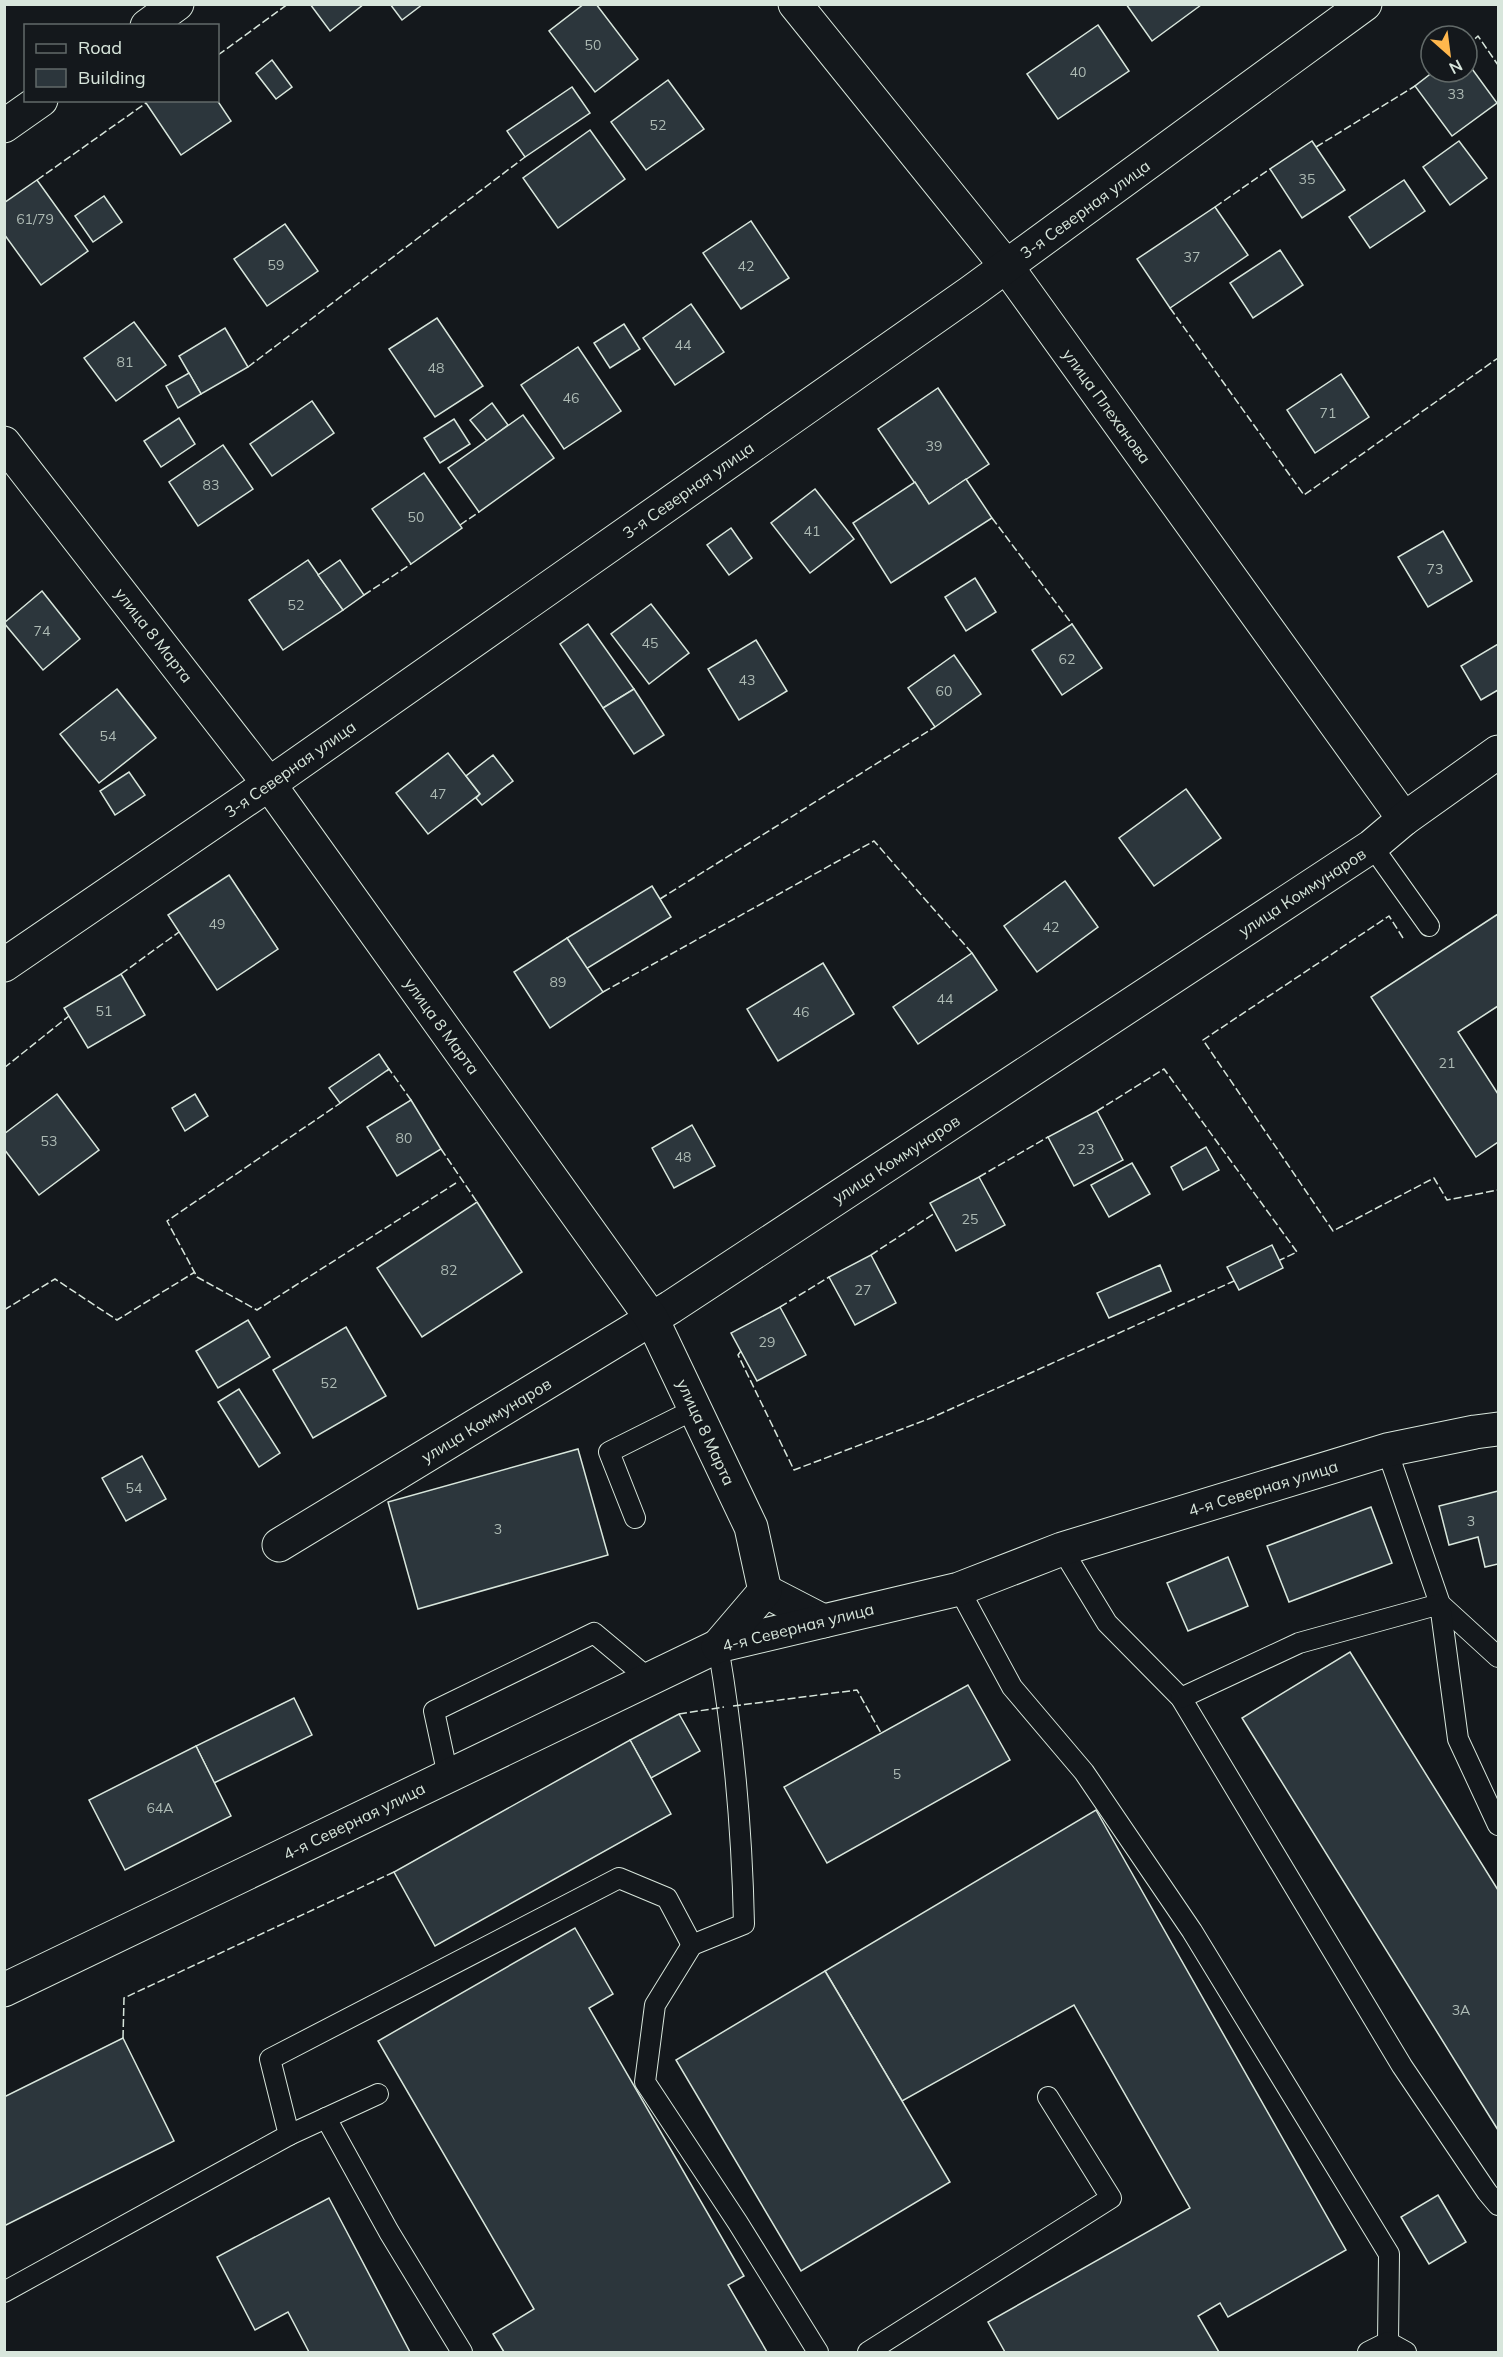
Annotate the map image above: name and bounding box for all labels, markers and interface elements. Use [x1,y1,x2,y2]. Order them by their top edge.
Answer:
legend [24,24,219,102]
north arrow [1419,24,1479,84]
text: Road [78,36,122,59]
house number: 50 [585,36,601,54]
text: N [1446,56,1466,79]
house number: 40 [1070,63,1086,81]
text: Building [78,66,146,89]
house number: 33 [1448,85,1464,103]
house number: 52 [650,116,666,134]
street label: 3-я Северная улица [1016,155,1154,263]
house number: 35 [1299,170,1315,188]
house number: 61/79 [16,210,54,228]
house number: 37 [1184,248,1200,266]
house number: 59 [268,256,284,274]
house number: 42 [738,257,754,275]
house number: 44 [675,336,692,354]
street label: улица Плеханова [1059,345,1155,467]
house number: 81 [117,353,133,371]
house number: 48 [428,359,444,377]
house number: 46 [563,389,579,407]
house number: 71 [1320,404,1336,422]
street label: 3-я Северная улица [619,437,757,543]
house number: 39 [926,437,942,455]
house number: 83 [203,476,219,494]
house number: 50 [408,508,424,526]
house number: 41 [804,522,820,540]
house number: 73 [1427,560,1443,578]
street label: улица 8 Марта [111,584,197,686]
house number: 52 [288,596,304,614]
house number: 74 [34,622,51,640]
house number: 45 [642,634,658,652]
house number: 62 [1059,650,1075,668]
house number: 43 [739,671,755,689]
house number: 60 [936,682,952,700]
street label: 3-я Северная улица [221,716,359,822]
house number: 54 [100,727,117,745]
house number: 47 [430,785,446,803]
street label: улица Коммунаров [1234,843,1370,941]
house number: 49 [209,915,225,933]
house number: 42 [1043,918,1059,936]
house number: 89 [550,973,566,991]
street label: улица 8 Марта [400,974,484,1078]
house number: 44 [937,990,954,1008]
house number: 51 [96,1002,112,1020]
house number: 46 [793,1003,809,1021]
house number: 21 [1439,1054,1455,1072]
street label: улица Коммунаров [828,1110,964,1208]
house number: 80 [396,1129,412,1147]
house number: 53 [41,1132,57,1150]
house number: 23 [1078,1140,1094,1158]
house number: 48 [675,1148,691,1166]
house number: 25 [962,1210,978,1228]
house number: 82 [441,1261,457,1279]
house number: 27 [855,1281,871,1299]
house number: 29 [759,1333,775,1351]
street label: улица Коммунаров [417,1373,555,1467]
house number: 52 [321,1374,337,1392]
street label: улица 8 Марта [673,1376,739,1488]
street label: 4-я Северная улица [1186,1456,1340,1520]
house number: 54 [126,1479,143,1497]
house number: 3 [1467,1512,1475,1530]
house number: 3 [494,1520,502,1538]
street label: 4-я Северная улица [720,1598,876,1656]
house number: 5 [893,1765,901,1783]
street label: 4-я Северная улица [280,1778,428,1864]
house number: 64А [146,1799,174,1817]
house number: 3А [1452,2001,1471,2019]

